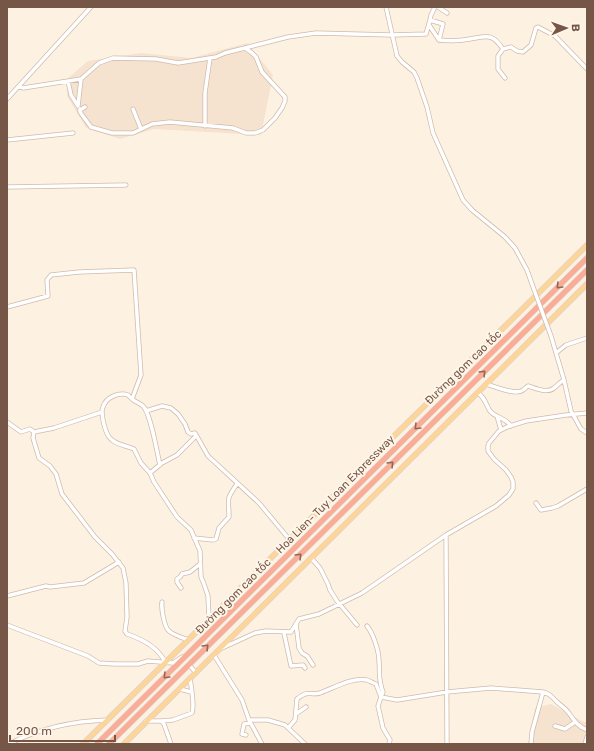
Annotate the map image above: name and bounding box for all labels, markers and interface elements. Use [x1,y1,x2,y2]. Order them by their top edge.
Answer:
north arrow [546,8,586,48]
text: B [569,24,582,32]
one-way arrow [556,281,564,289]
street label: Đường gom cao tốc [422,327,504,407]
one-way arrow [478,370,486,378]
one-way arrow [414,422,422,430]
street label: Hoa Lien- Tuy Loan Expressway [274,433,397,556]
one-way arrow [386,461,394,469]
one-way arrow [294,553,302,561]
street label: Đường gom cao tốc [192,555,274,637]
one-way arrow [201,645,209,652]
one-way arrow [163,671,171,679]
scale bar [10,717,115,743]
text: 200 m [16,724,52,738]

